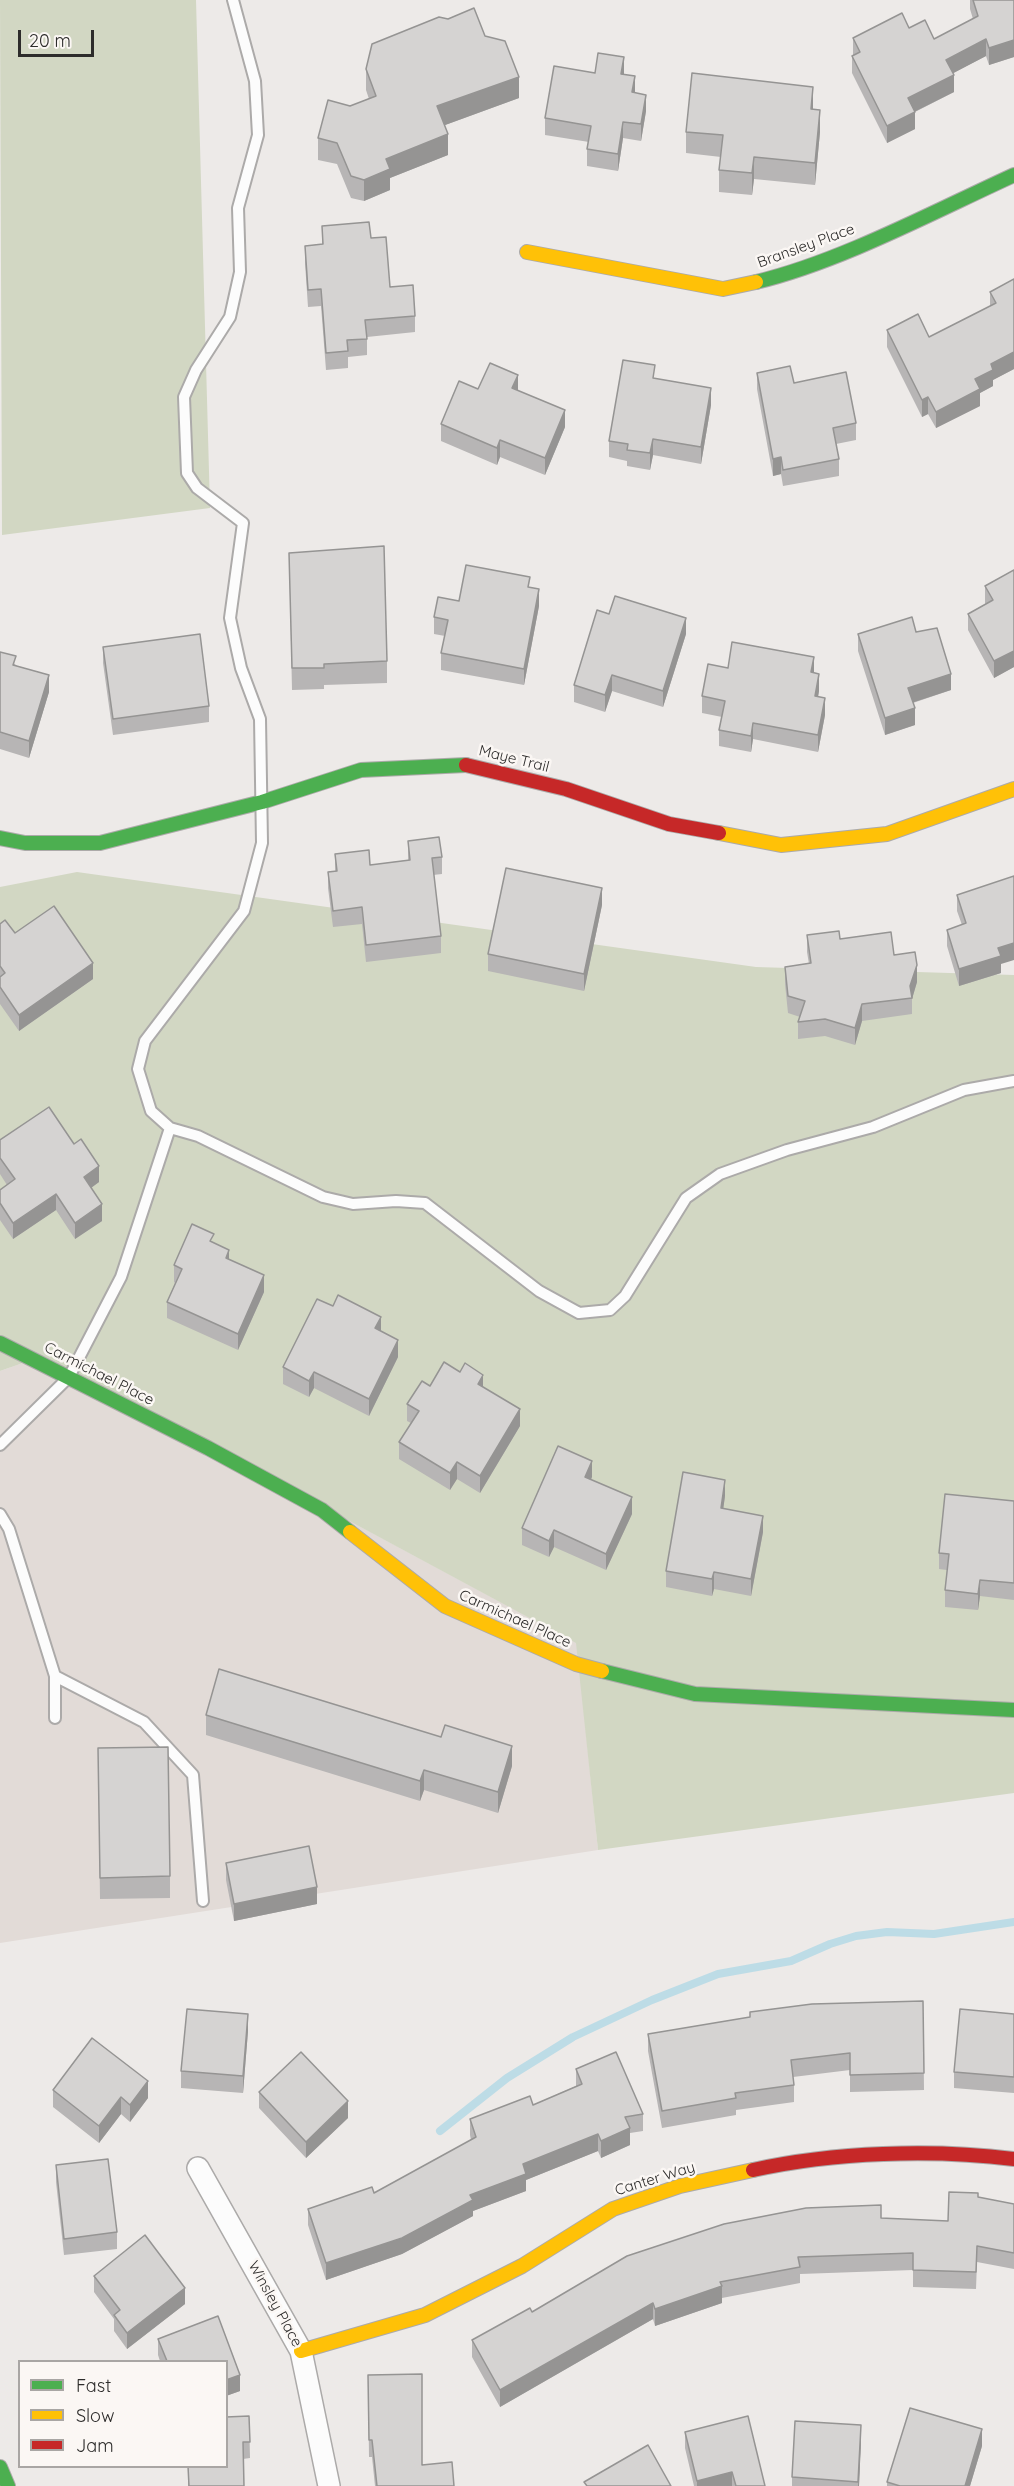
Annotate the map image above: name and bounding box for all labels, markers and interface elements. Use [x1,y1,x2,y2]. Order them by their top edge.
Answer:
scale bar [21,18,98,56]
text: 20 m [29,29,71,52]
street label: Bransley Place [755,220,857,272]
street label: Maye Trail [477,742,551,776]
street label: Carmichael Place [41,1339,157,1409]
street label: Carmichael Place [456,1586,574,1652]
street label: Canter Way [613,2158,697,2200]
street label: Winsley Place [244,2258,306,2350]
legend [18,2360,228,2468]
text: Fast [76,2374,111,2397]
text: Slow [76,2404,114,2427]
text: Jam [76,2434,114,2457]

